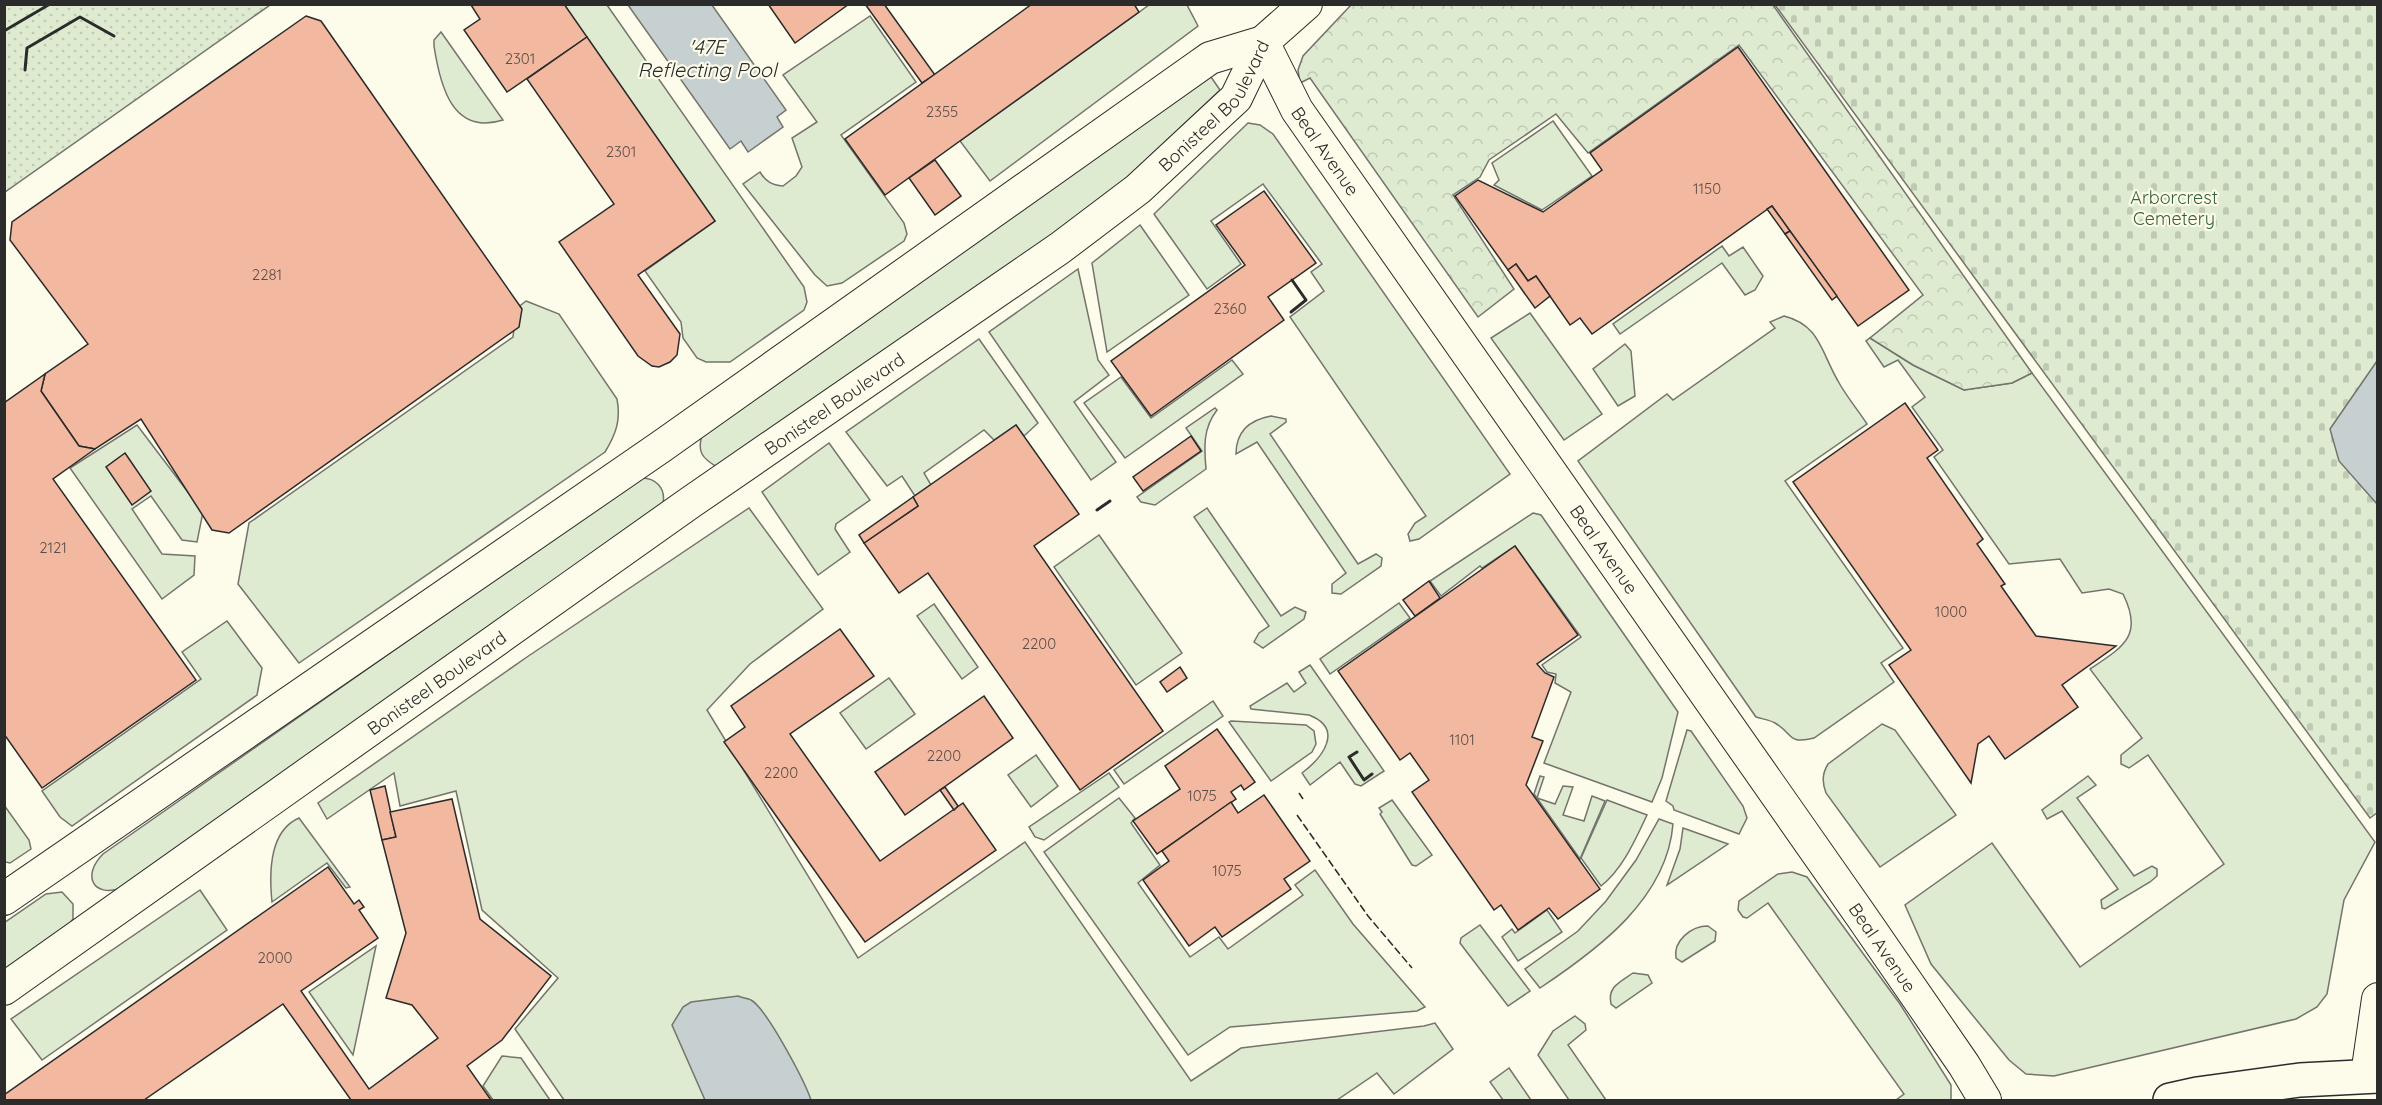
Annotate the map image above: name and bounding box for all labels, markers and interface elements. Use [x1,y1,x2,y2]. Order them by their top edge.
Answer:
water label: '47E Reflecting Pool [637,34,779,82]
street label: Bonisteel Boulevard [1153,36,1274,176]
house number: 2301 [505,49,535,68]
house number: 2355 [926,102,958,121]
street label: Beal Avenue [1287,102,1365,200]
house number: 2301 [606,142,636,161]
house number: 1150 [1693,179,1721,198]
park label: Arborcrest Cemetery [2130,186,2218,230]
house number: 2281 [252,265,282,284]
house number: 2360 [1213,299,1247,318]
street label: Bonisteel Boulevard [760,347,909,460]
street label: Beal Avenue [1565,500,1644,598]
house number: 2121 [39,538,67,557]
house number: 1000 [1935,602,1967,621]
street label: Bonisteel Boulevard [362,625,511,740]
house number: 2200 [1022,634,1056,653]
house number: 1101 [1449,730,1475,749]
house number: 2200 [927,746,961,765]
house number: 2200 [764,763,798,782]
house number: 1075 [1187,786,1217,805]
house number: 1075 [1212,861,1242,880]
street label: Beal Avenue [1844,898,1922,996]
house number: 2000 [257,948,293,967]

